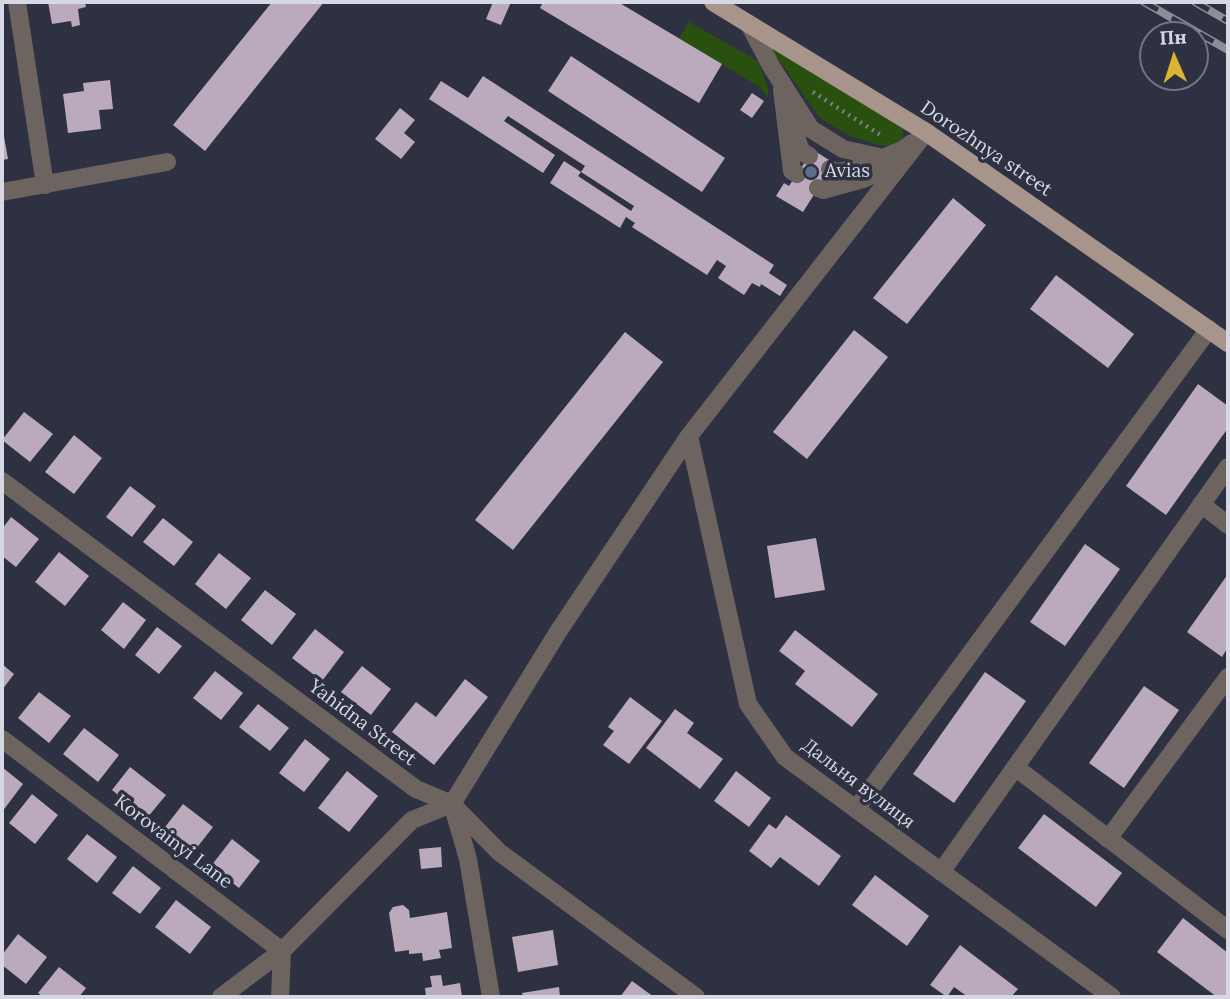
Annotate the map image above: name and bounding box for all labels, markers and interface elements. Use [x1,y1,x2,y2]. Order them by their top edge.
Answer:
north arrow [1139,21,1209,91]
text: Пн [1159,24,1187,50]
street label: Dorozhnya street [916,97,1056,201]
place label: Avias [825,161,870,183]
marker: Avias [803,164,819,180]
street label: Yahidna Street [304,675,420,771]
street label: Дальня вулиця [797,734,919,834]
street label: Korovainyi Lane [109,790,237,894]

